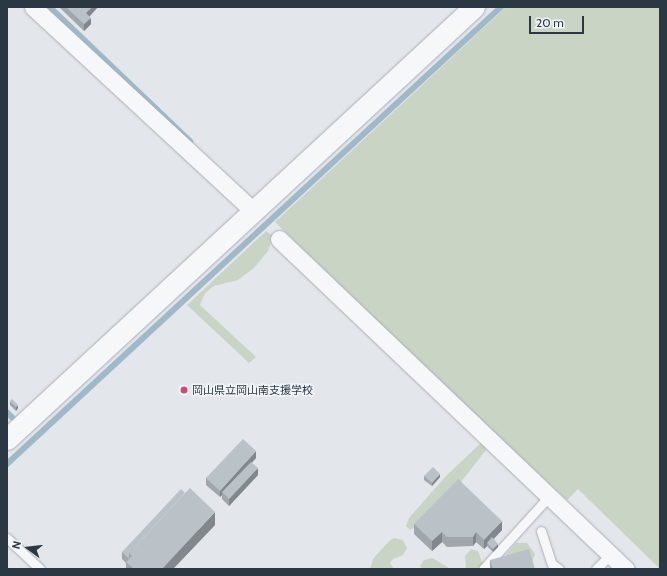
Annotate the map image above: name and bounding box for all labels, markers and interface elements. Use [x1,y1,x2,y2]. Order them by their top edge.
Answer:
scale bar [531,8,586,34]
text: 20 m [536,15,564,30]
place label: 岡山県立岡山南支援学校 [192,383,313,397]
marker: 岡山県立岡山南支援学校 [179,385,189,395]
north arrow [8,528,48,568]
text: N [9,539,24,550]

